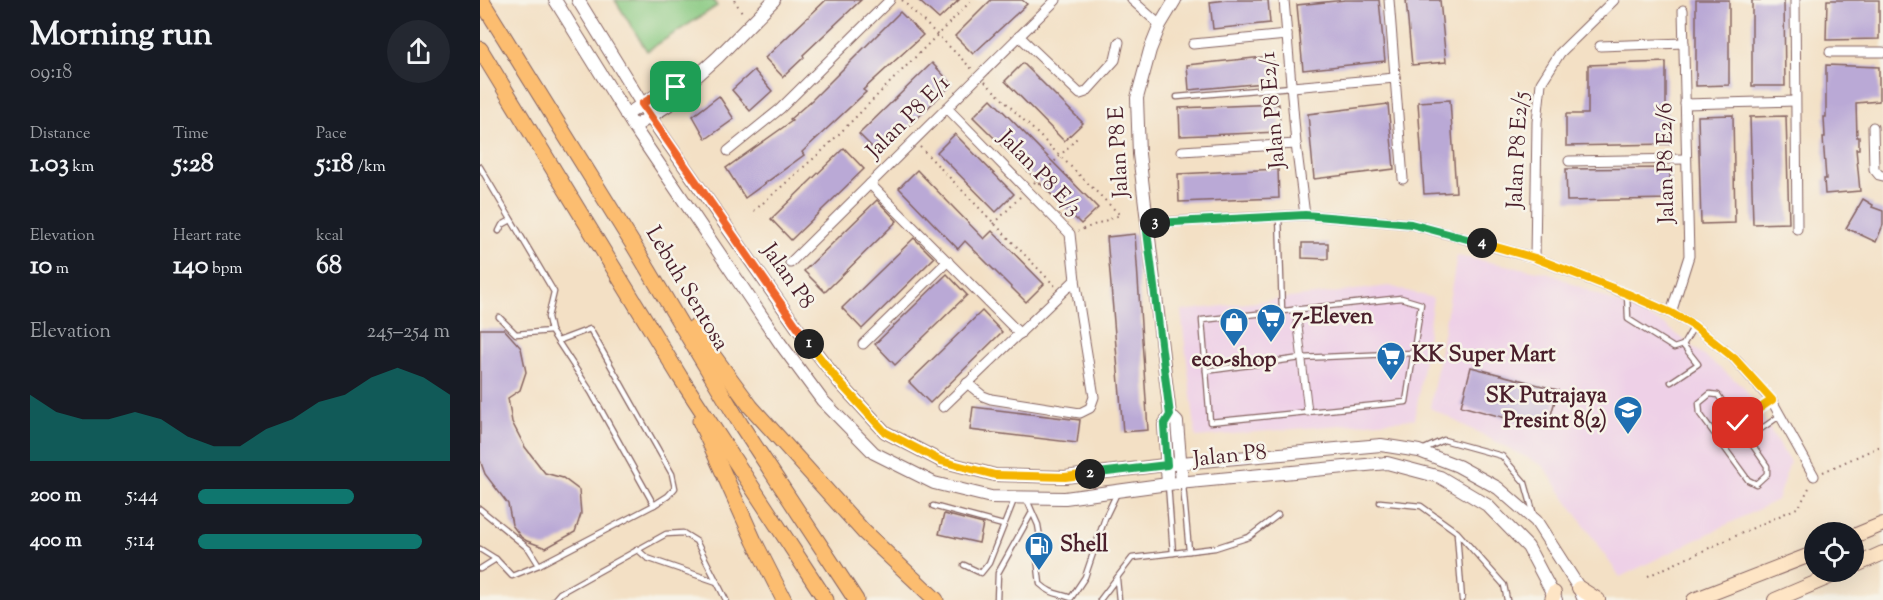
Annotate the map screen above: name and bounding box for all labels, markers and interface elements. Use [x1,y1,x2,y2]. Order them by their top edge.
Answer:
text: Morning run [30,12,212,60]
button: share [387,20,450,83]
street label: Jalan P8 E2/1 [1253,50,1295,171]
text: 09:18 [30,59,72,88]
pin [650,61,701,112]
street label: Jalan P8 E/1 [859,68,959,168]
icon: arrive [659,70,692,103]
street label: Jalan P8 E2/5 [1500,90,1538,210]
street label: Jalan P8 E2/6 [1650,102,1684,225]
street label: Jalan P8 E [1102,105,1138,200]
text: Distance [30,123,90,146]
text: Time [173,123,209,146]
text: Pace [316,123,347,146]
street label: Jalan P8 E/3 [989,123,1088,224]
text: 1.03 [30,146,69,183]
text: 5:28 [173,146,214,183]
text: 5:18 [316,146,354,183]
text: km [69,156,94,179]
text: /km [354,156,386,179]
pin: 3 [1140,208,1170,238]
text: 3 [1152,211,1158,234]
street label: Lebuh Sentosa [636,221,736,357]
text: Elevation [30,225,95,248]
text: Heart rate [173,225,241,248]
text: kcal [316,225,344,248]
pin: 4 [1467,228,1497,258]
text: 4 [1478,231,1486,254]
street label: Jalan P8 [752,237,821,316]
text: 10 [30,248,52,285]
text: 140 [173,248,208,285]
text: 68 [316,248,342,285]
text: m [52,258,69,281]
text: bpm [208,258,243,281]
supermarket icon: 7-Eleven [1255,302,1287,344]
place label: 7-Eleven [1292,302,1373,334]
shop icon: eco-shop [1218,306,1250,348]
text: Elevation [30,318,111,347]
text: 245–254 m [367,318,450,347]
pin: 1 [794,329,824,359]
text: 1 [806,332,812,355]
supermarket icon: KK Super Mart [1375,340,1407,382]
place label: KK Super Mart [1412,340,1556,372]
place label: eco-shop [1191,345,1277,377]
place label: SK Putrajaya Presint 8(2) [1486,381,1608,438]
school or university icon: SK Putrajaya Presint 8(2) [1612,394,1644,436]
pin [1712,397,1763,448]
icon: check [1721,406,1754,439]
street label: Jalan P8 [1191,437,1268,477]
pin: 2 [1075,459,1105,489]
text: 2 [1086,462,1094,485]
text: 200 m [30,482,81,511]
text: 5:44 [126,482,158,511]
map controls [1804,522,1864,582]
button: locate [1804,522,1864,582]
text: 400 m [30,527,82,556]
text: 5:14 [126,527,155,556]
fuel station icon: Shell [1023,530,1055,572]
place label: Shell [1060,530,1109,562]

